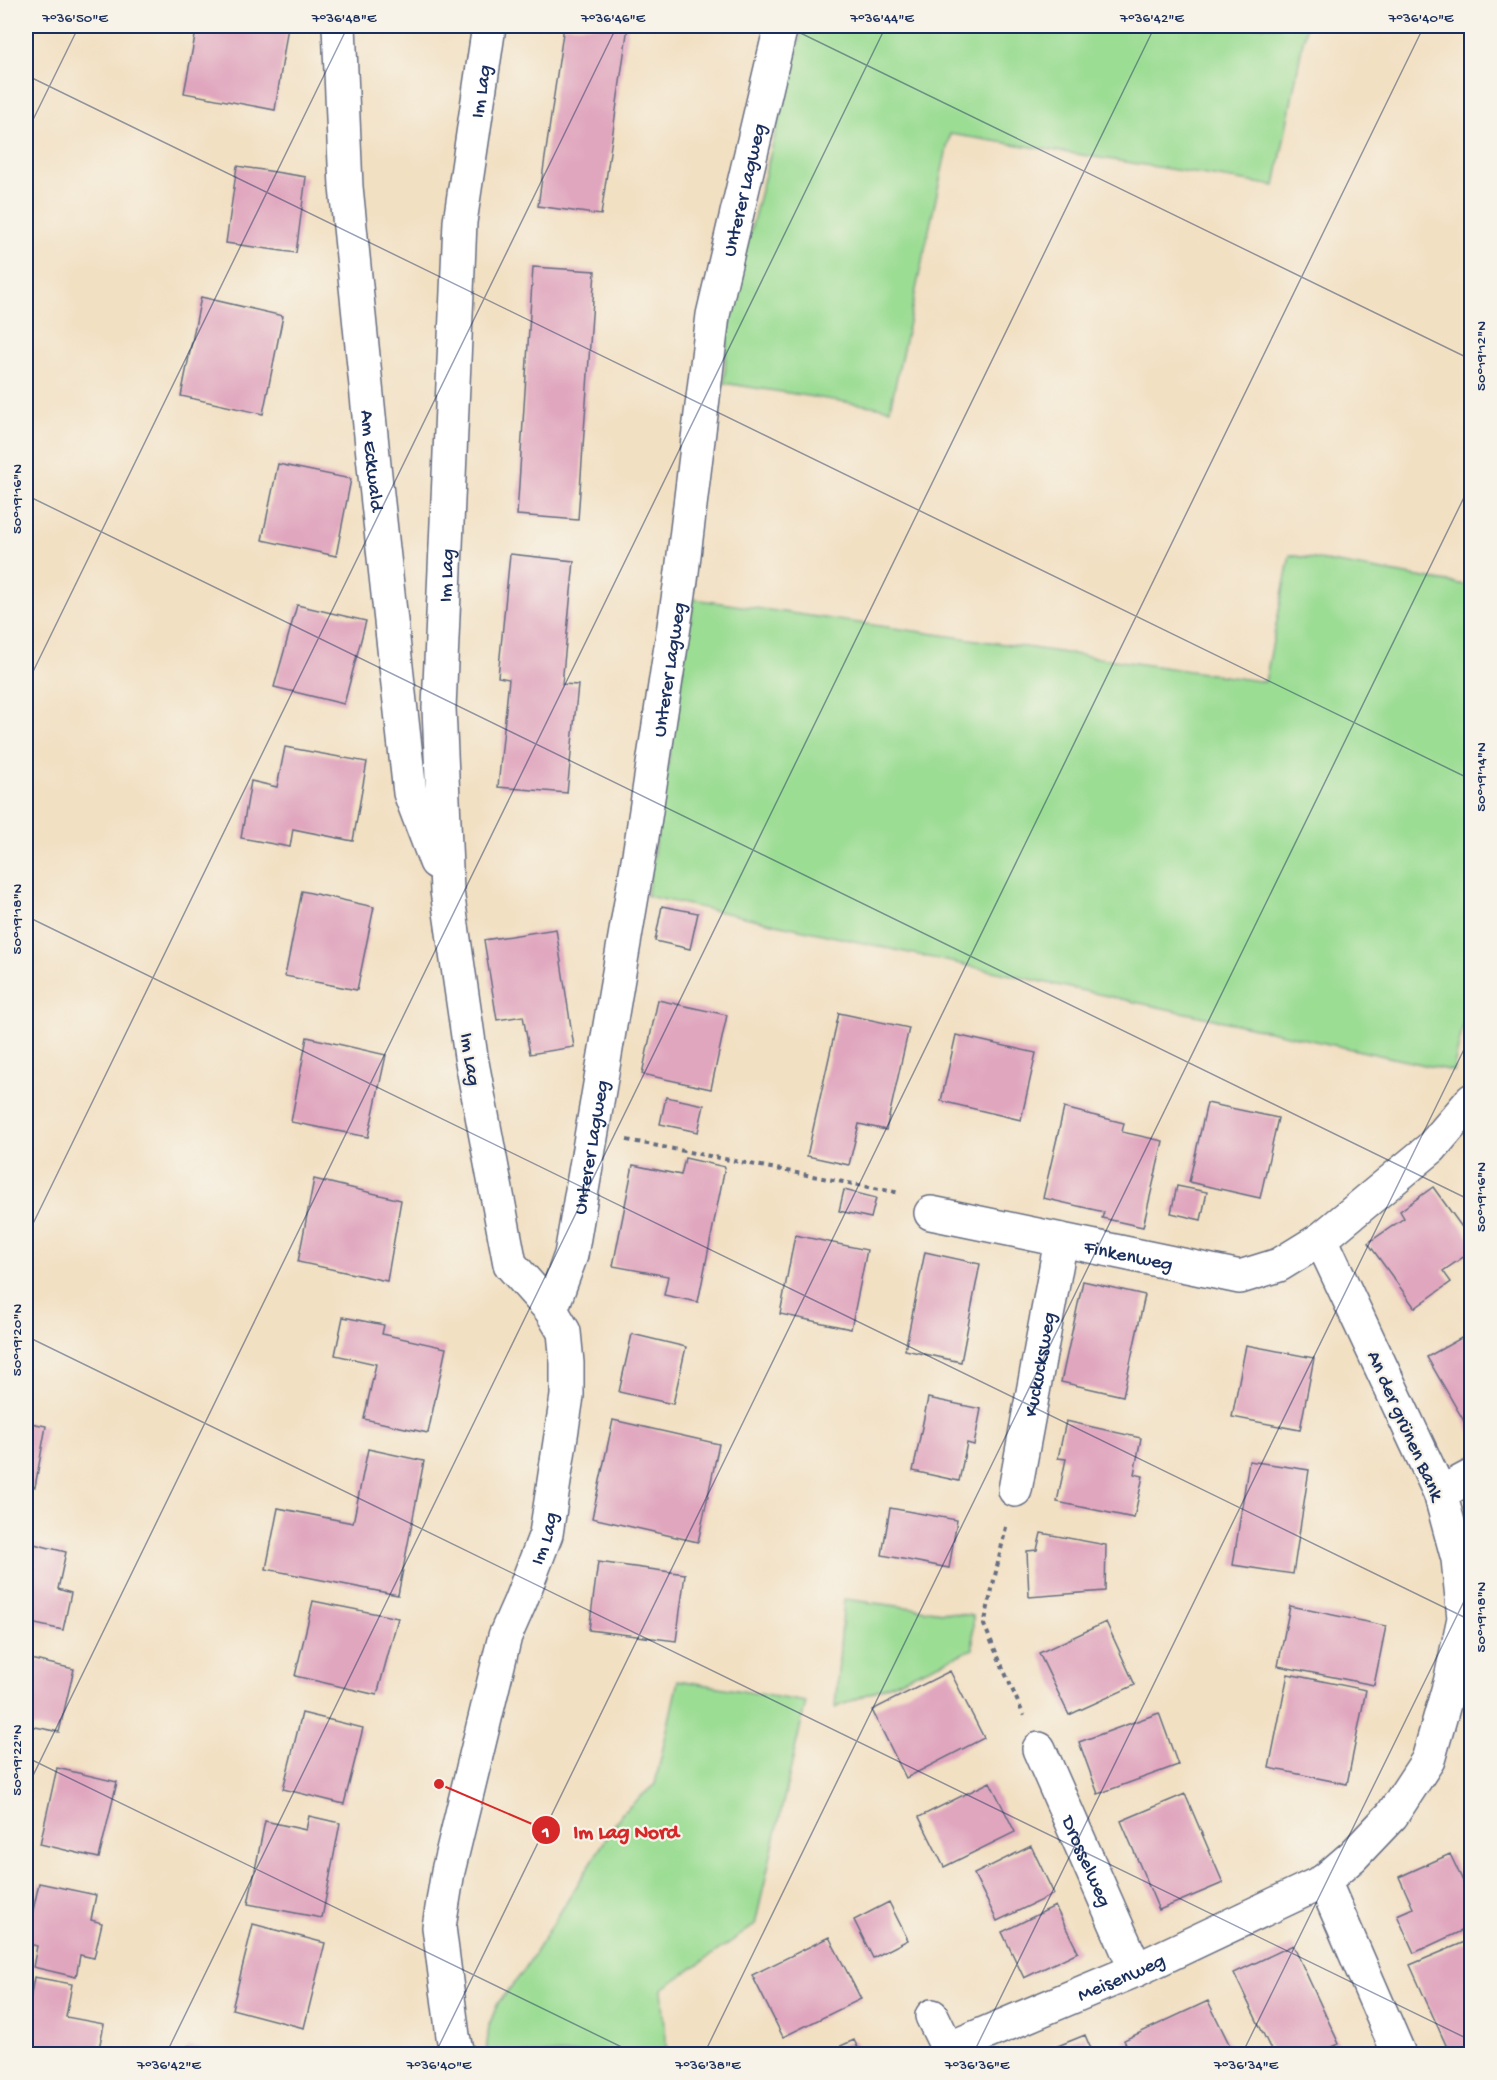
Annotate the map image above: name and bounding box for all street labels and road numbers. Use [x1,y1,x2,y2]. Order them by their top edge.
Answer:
street label: Im Lag [468,63,498,120]
street label: Unterer Lagweg [719,122,773,259]
street label: Am Eckwald [354,409,387,515]
street label: Im Lag [436,548,461,603]
street label: Unterer Lagweg [649,601,692,739]
street label: Im Lag [453,1031,484,1088]
street label: Unterer Lagweg [570,1079,615,1217]
street label: Finkenweg [1081,1237,1175,1278]
street label: Kuckucksweg [1021,1311,1062,1419]
street label: An der grünen Bank [1360,1348,1448,1507]
street label: Im Lag [527,1511,564,1569]
street label: Drosselweg [1054,1811,1115,1911]
street label: Meisenweg [1075,1950,1169,2008]

